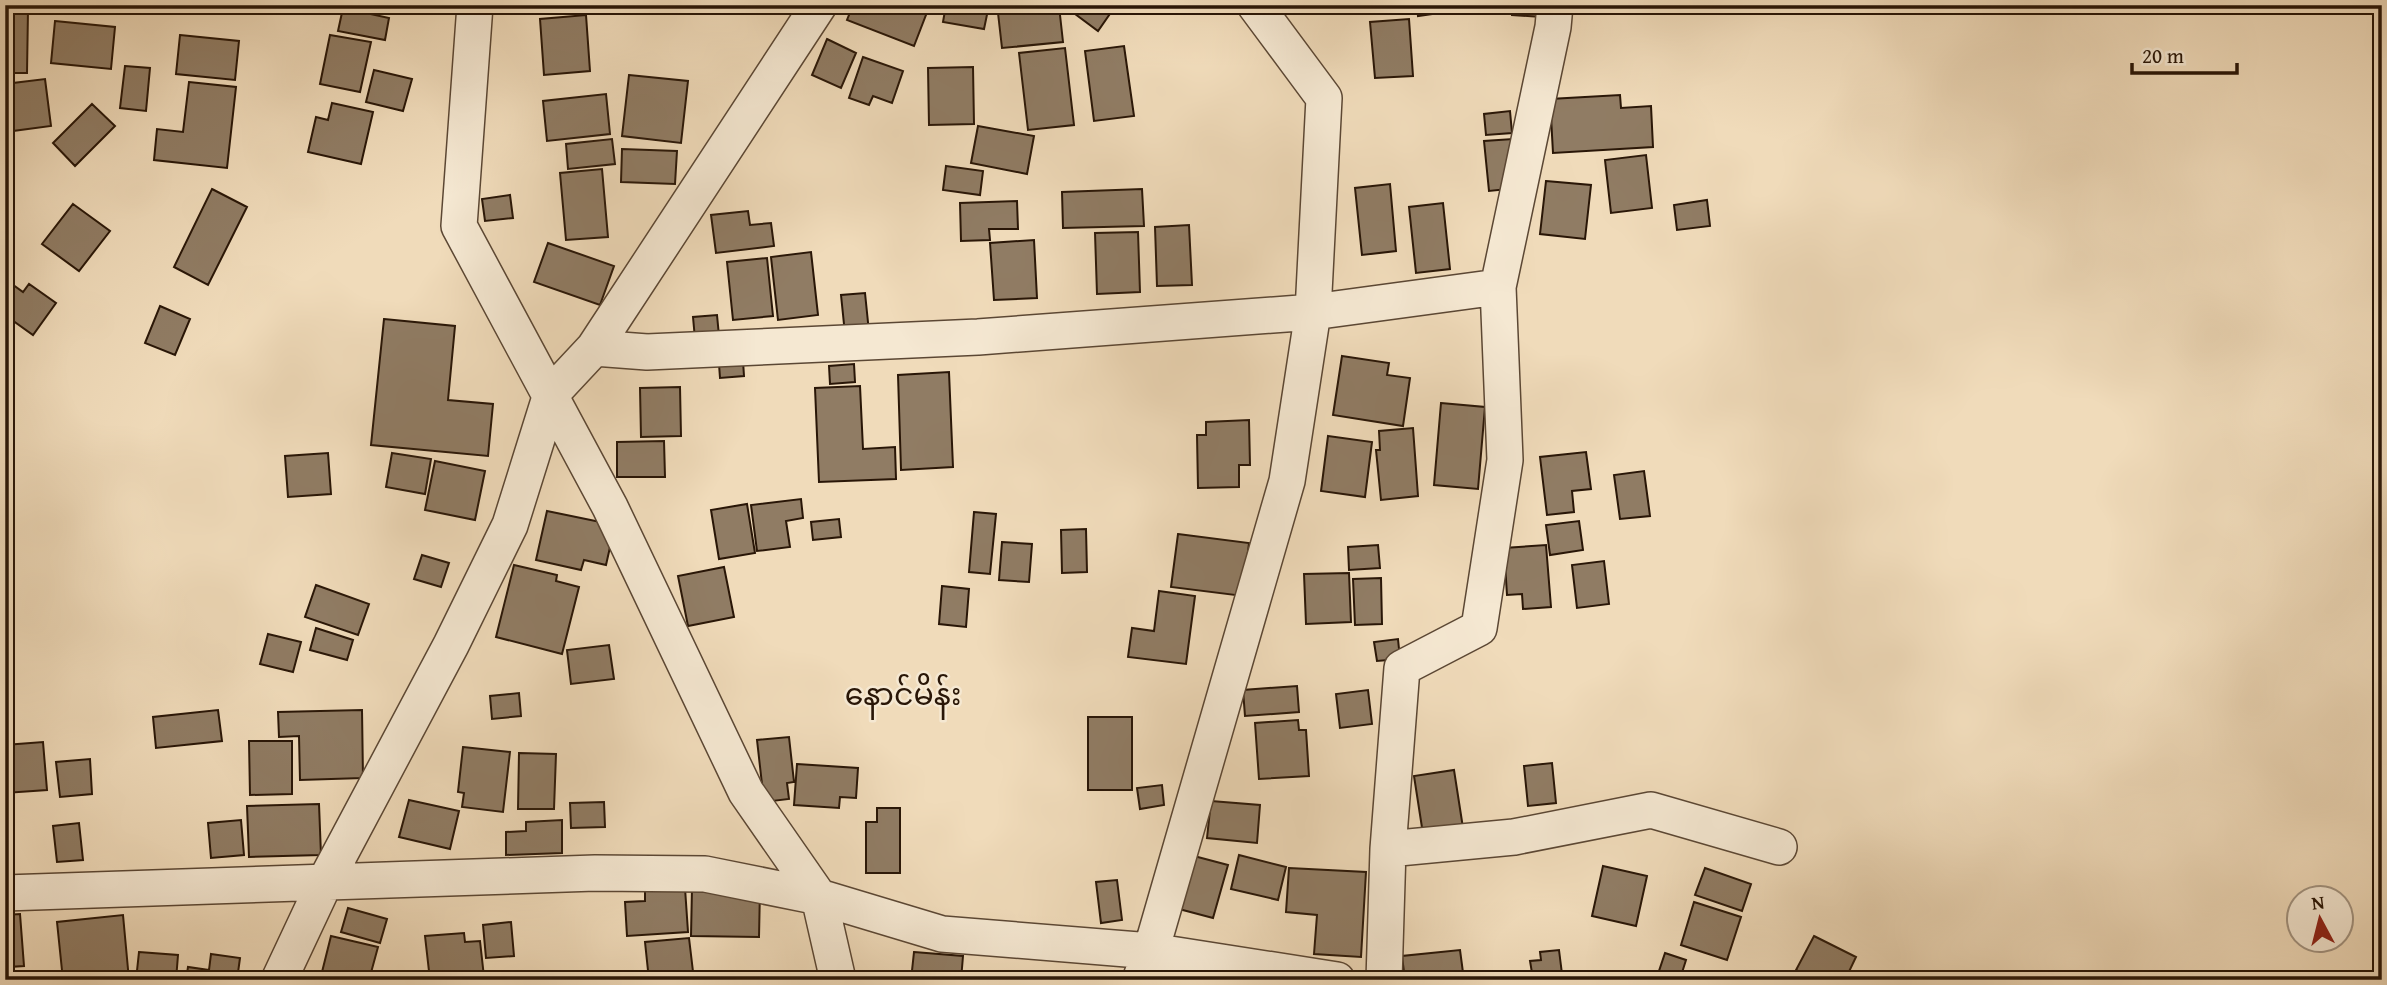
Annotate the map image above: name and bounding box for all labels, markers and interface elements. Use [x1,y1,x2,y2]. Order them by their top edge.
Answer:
scale bar [2132,32,2236,76]
text: 20 m [2142,40,2184,71]
district label: နောင်မိန်း [845,672,961,720]
north arrow [2286,884,2356,954]
text: N [2310,887,2326,917]

